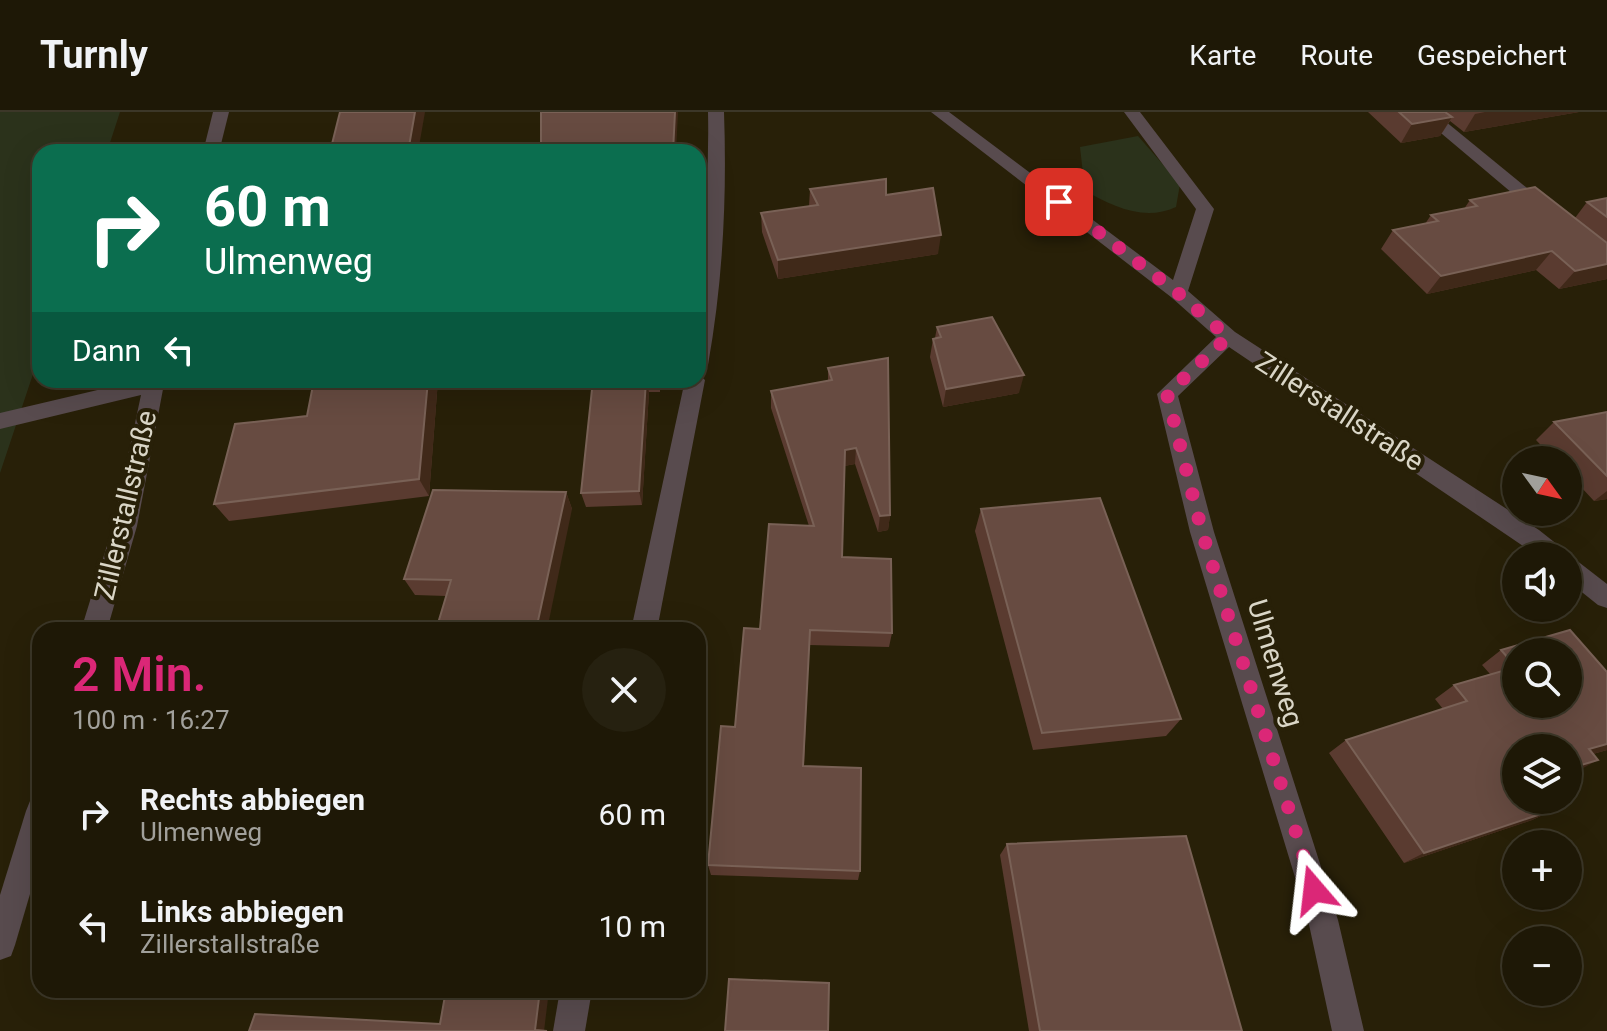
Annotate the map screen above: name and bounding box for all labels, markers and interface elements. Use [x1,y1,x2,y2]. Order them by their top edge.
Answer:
text: Turnly [40,33,148,77]
text: Karte [1189,39,1256,72]
text: Route [1300,39,1373,72]
text: Gespeichert [1417,39,1567,72]
pin [1025,168,1093,236]
text: 60 m [204,174,331,240]
icon: right [72,176,176,280]
icon: arrive [1037,180,1081,224]
text: Ulmenweg [204,241,373,283]
icon: left [157,328,201,372]
text: Dann [72,333,141,368]
street label: Zillerstallstraße [1250,345,1430,478]
street label: Zillerstallstraße [88,407,163,603]
north arrow [1502,446,1582,526]
map controls [1502,446,1582,1006]
button: sound [1502,542,1582,622]
street label: Ulmenweg [1241,595,1311,731]
button: search [1502,638,1582,718]
text: 2 Min. [72,646,206,703]
button: close [582,648,666,732]
text: 100 m · 16:27 [72,705,230,735]
button: layers [1502,734,1582,814]
text: Rechts abbiegen [140,782,365,817]
icon: right [72,792,116,836]
text: 60 m [599,797,666,832]
text: Ulmenweg [140,817,262,847]
button: + [1502,830,1582,910]
position arrow [1272,848,1356,932]
text: Links abbiegen [140,894,344,929]
icon: left [72,904,116,948]
text: 10 m [599,909,666,944]
button: − [1502,926,1582,1006]
text: Zillerstallstraße [140,929,319,959]

